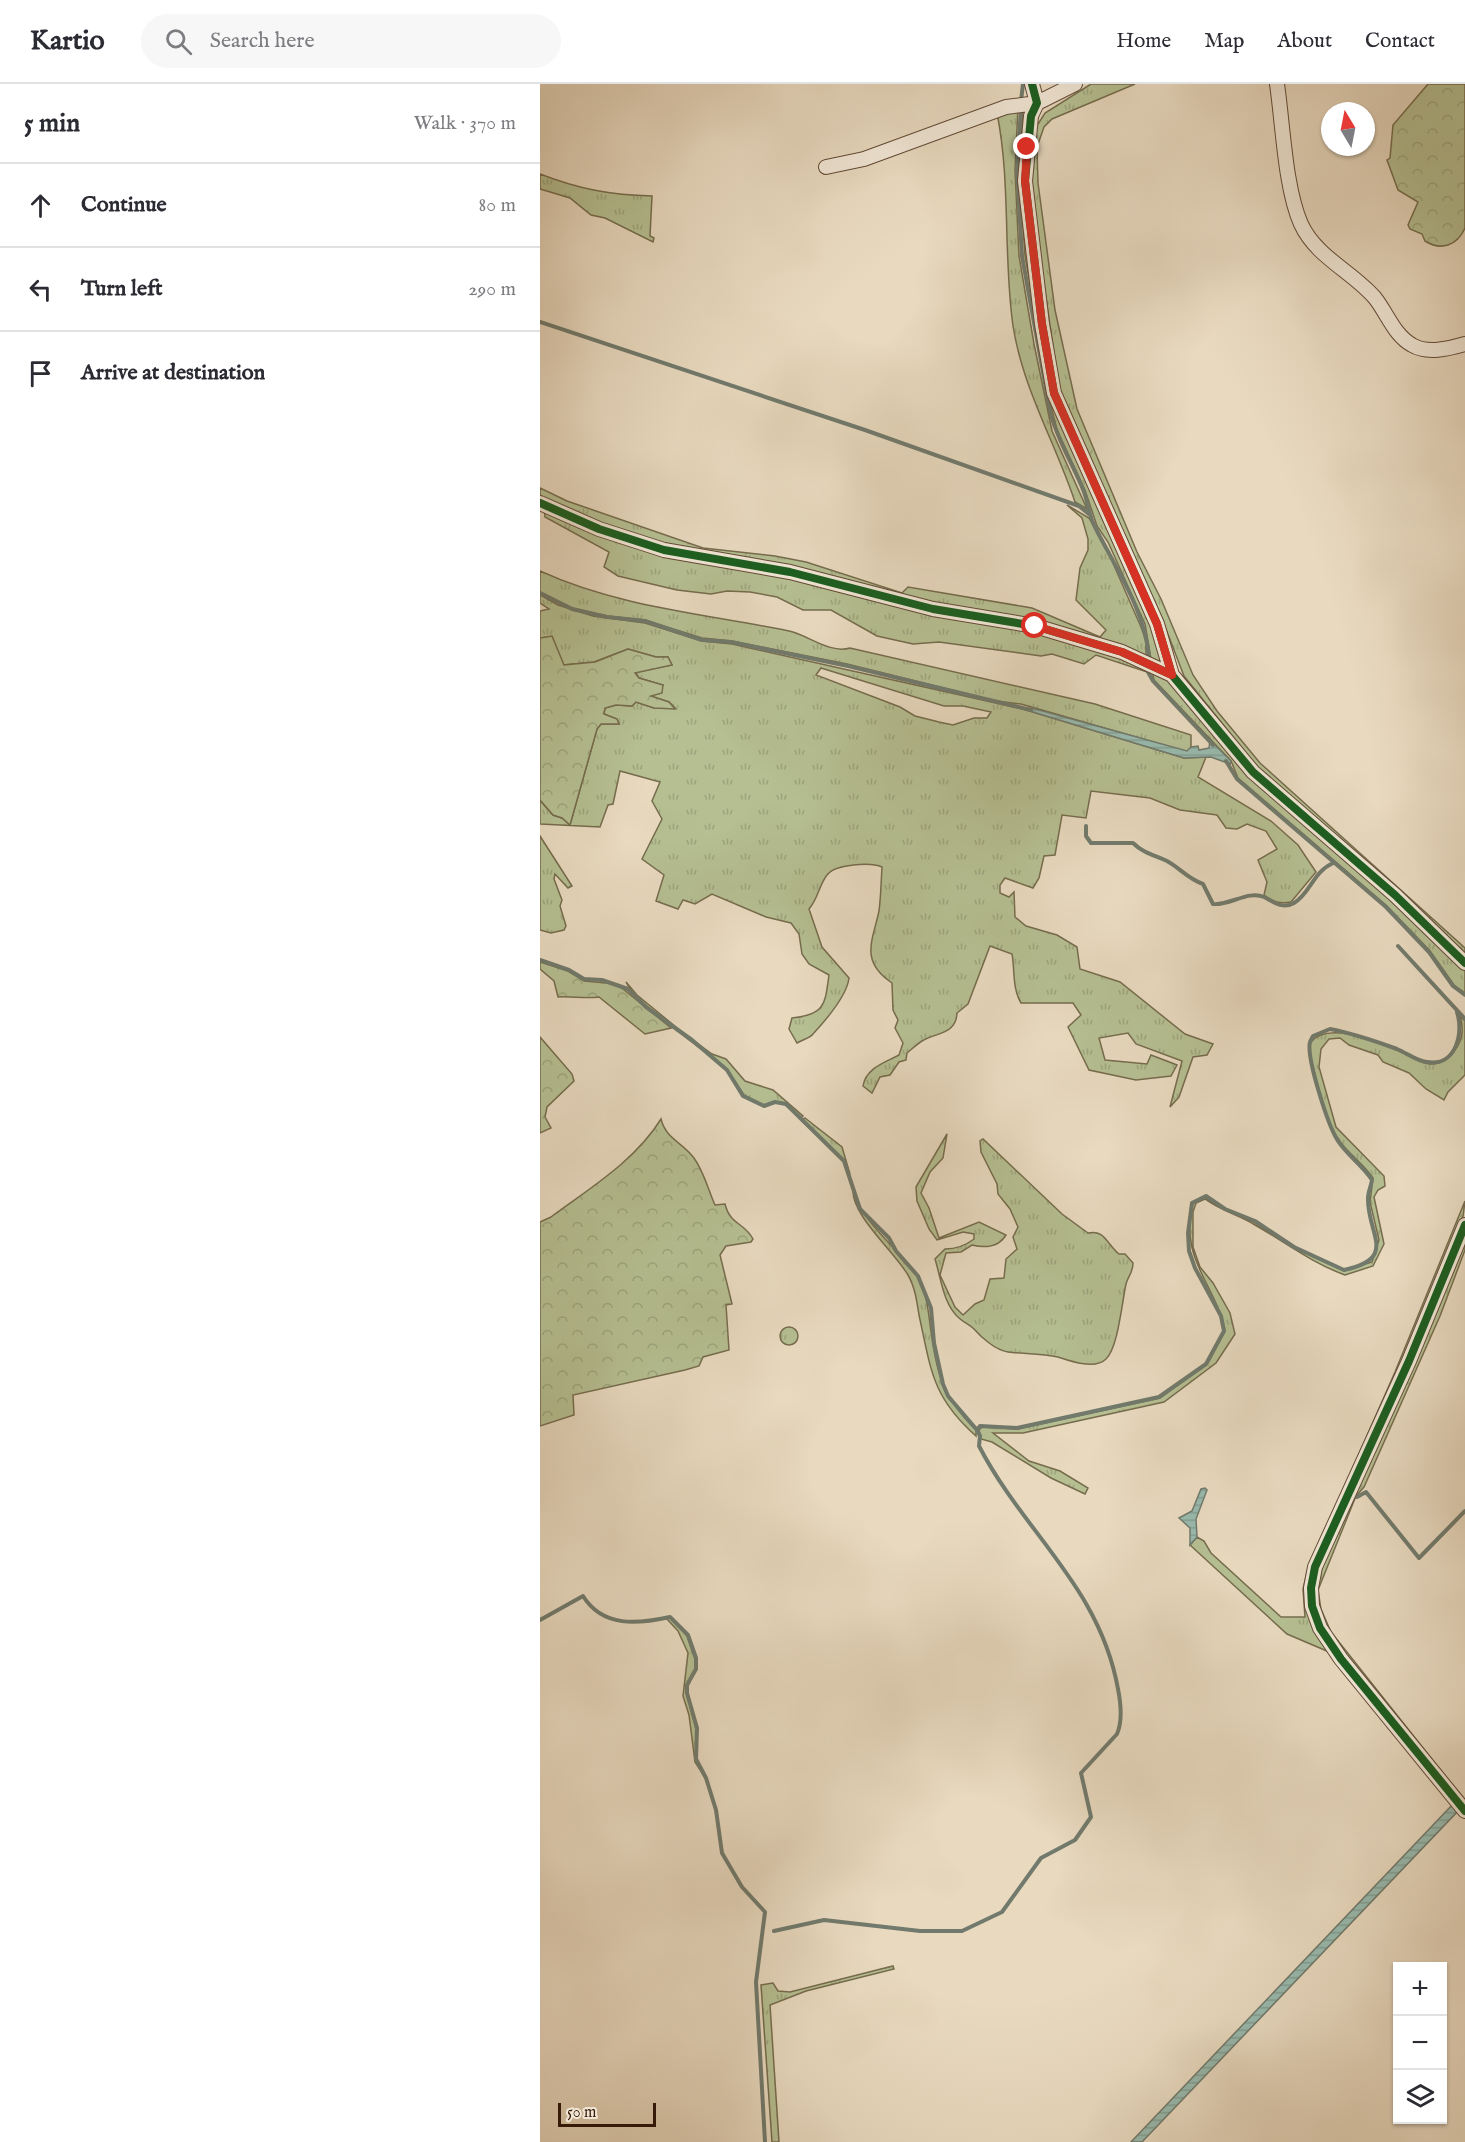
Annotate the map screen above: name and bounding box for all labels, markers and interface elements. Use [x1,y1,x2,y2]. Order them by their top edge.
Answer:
search box [141,14,561,68]
text: Kartio [30,24,105,59]
icon: search [162,25,195,58]
text: Search here [210,27,315,55]
text: Home [1116,28,1171,55]
text: Map [1204,28,1244,55]
text: About [1277,28,1332,55]
text: Contact [1365,28,1435,55]
north arrow [1321,102,1375,156]
text: 5 min [24,107,80,140]
text: Walk · 370 m [414,111,516,136]
route end [1013,133,1039,159]
icon: ahead [24,189,57,222]
text: Continue [81,191,167,219]
text: 80 m [479,193,516,218]
icon: left [24,273,57,306]
text: Turn left [81,275,163,303]
text: 290 m [468,277,516,302]
icon: arrive [24,357,57,390]
text: Arrive at destination [81,359,265,387]
route start [1021,612,1047,638]
map controls [1393,1962,1447,2124]
button: + [1393,1962,1447,2016]
button: − [1393,2016,1447,2070]
button: layers [1393,2070,1447,2124]
scale bar [558,2100,656,2128]
text: 50 m [567,2103,596,2123]

